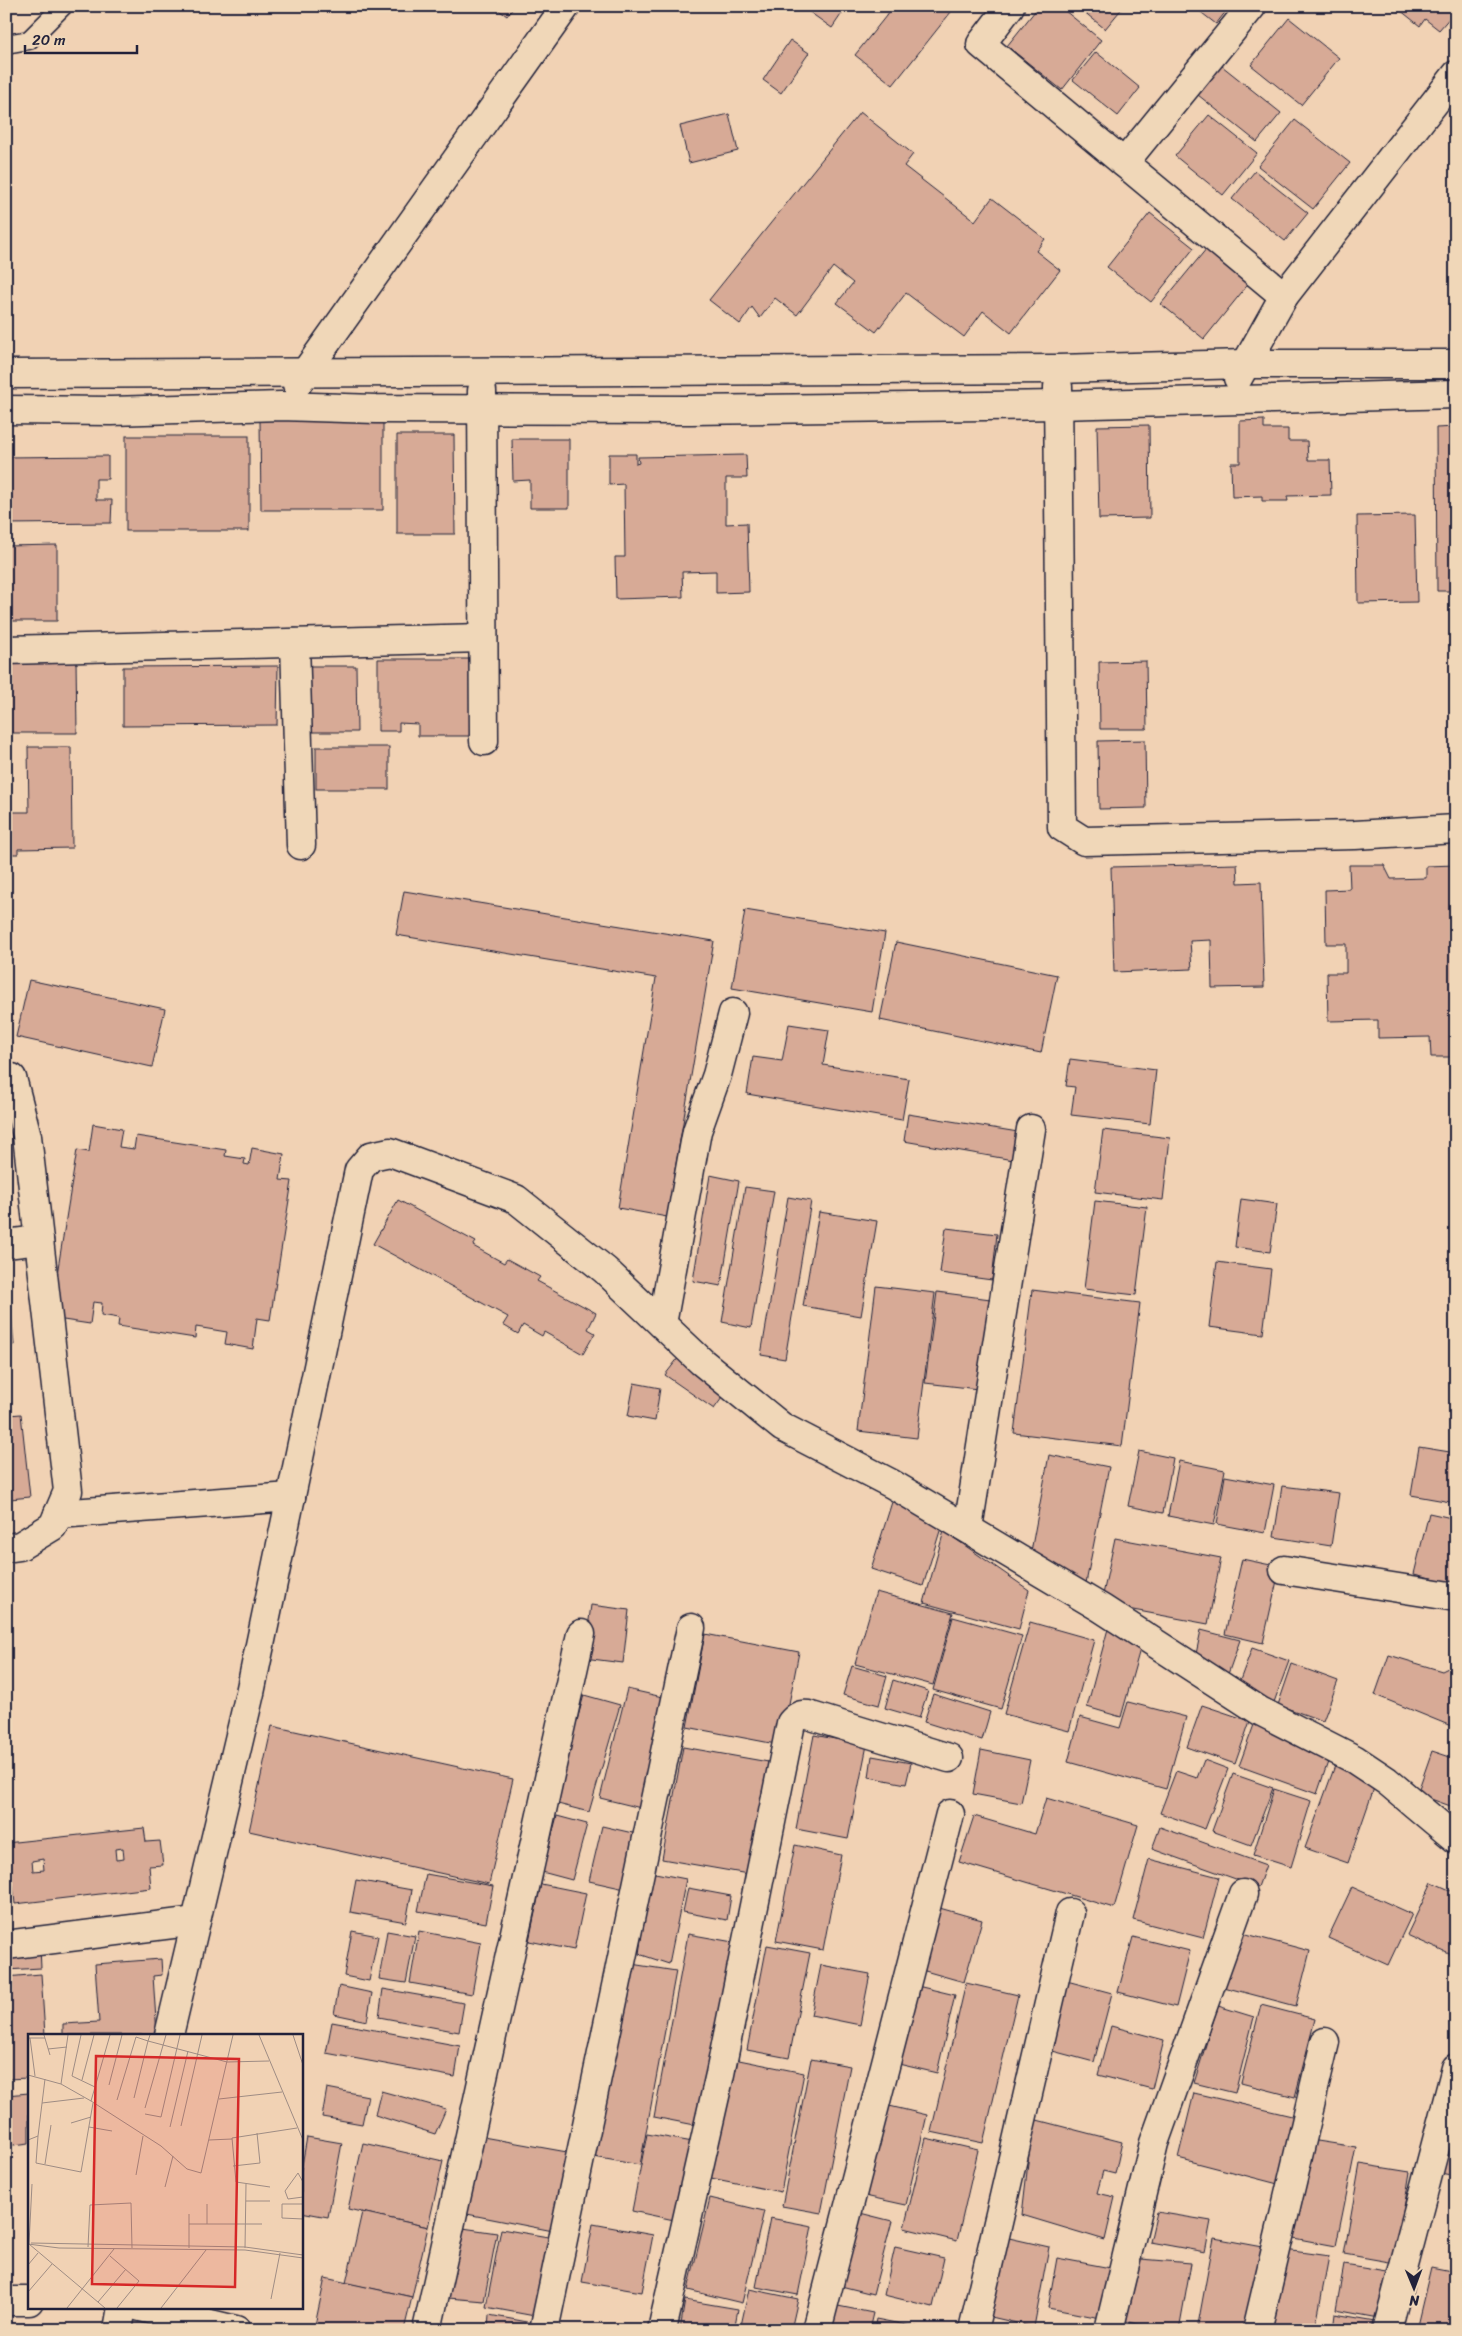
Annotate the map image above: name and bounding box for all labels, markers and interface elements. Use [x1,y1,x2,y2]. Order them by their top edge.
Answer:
scale bar [25,22,138,54]
text: 20 m [32,27,66,53]
inset map [28,2034,302,2308]
north arrow [1390,2264,1440,2314]
text: N [1409,2288,1420,2313]

